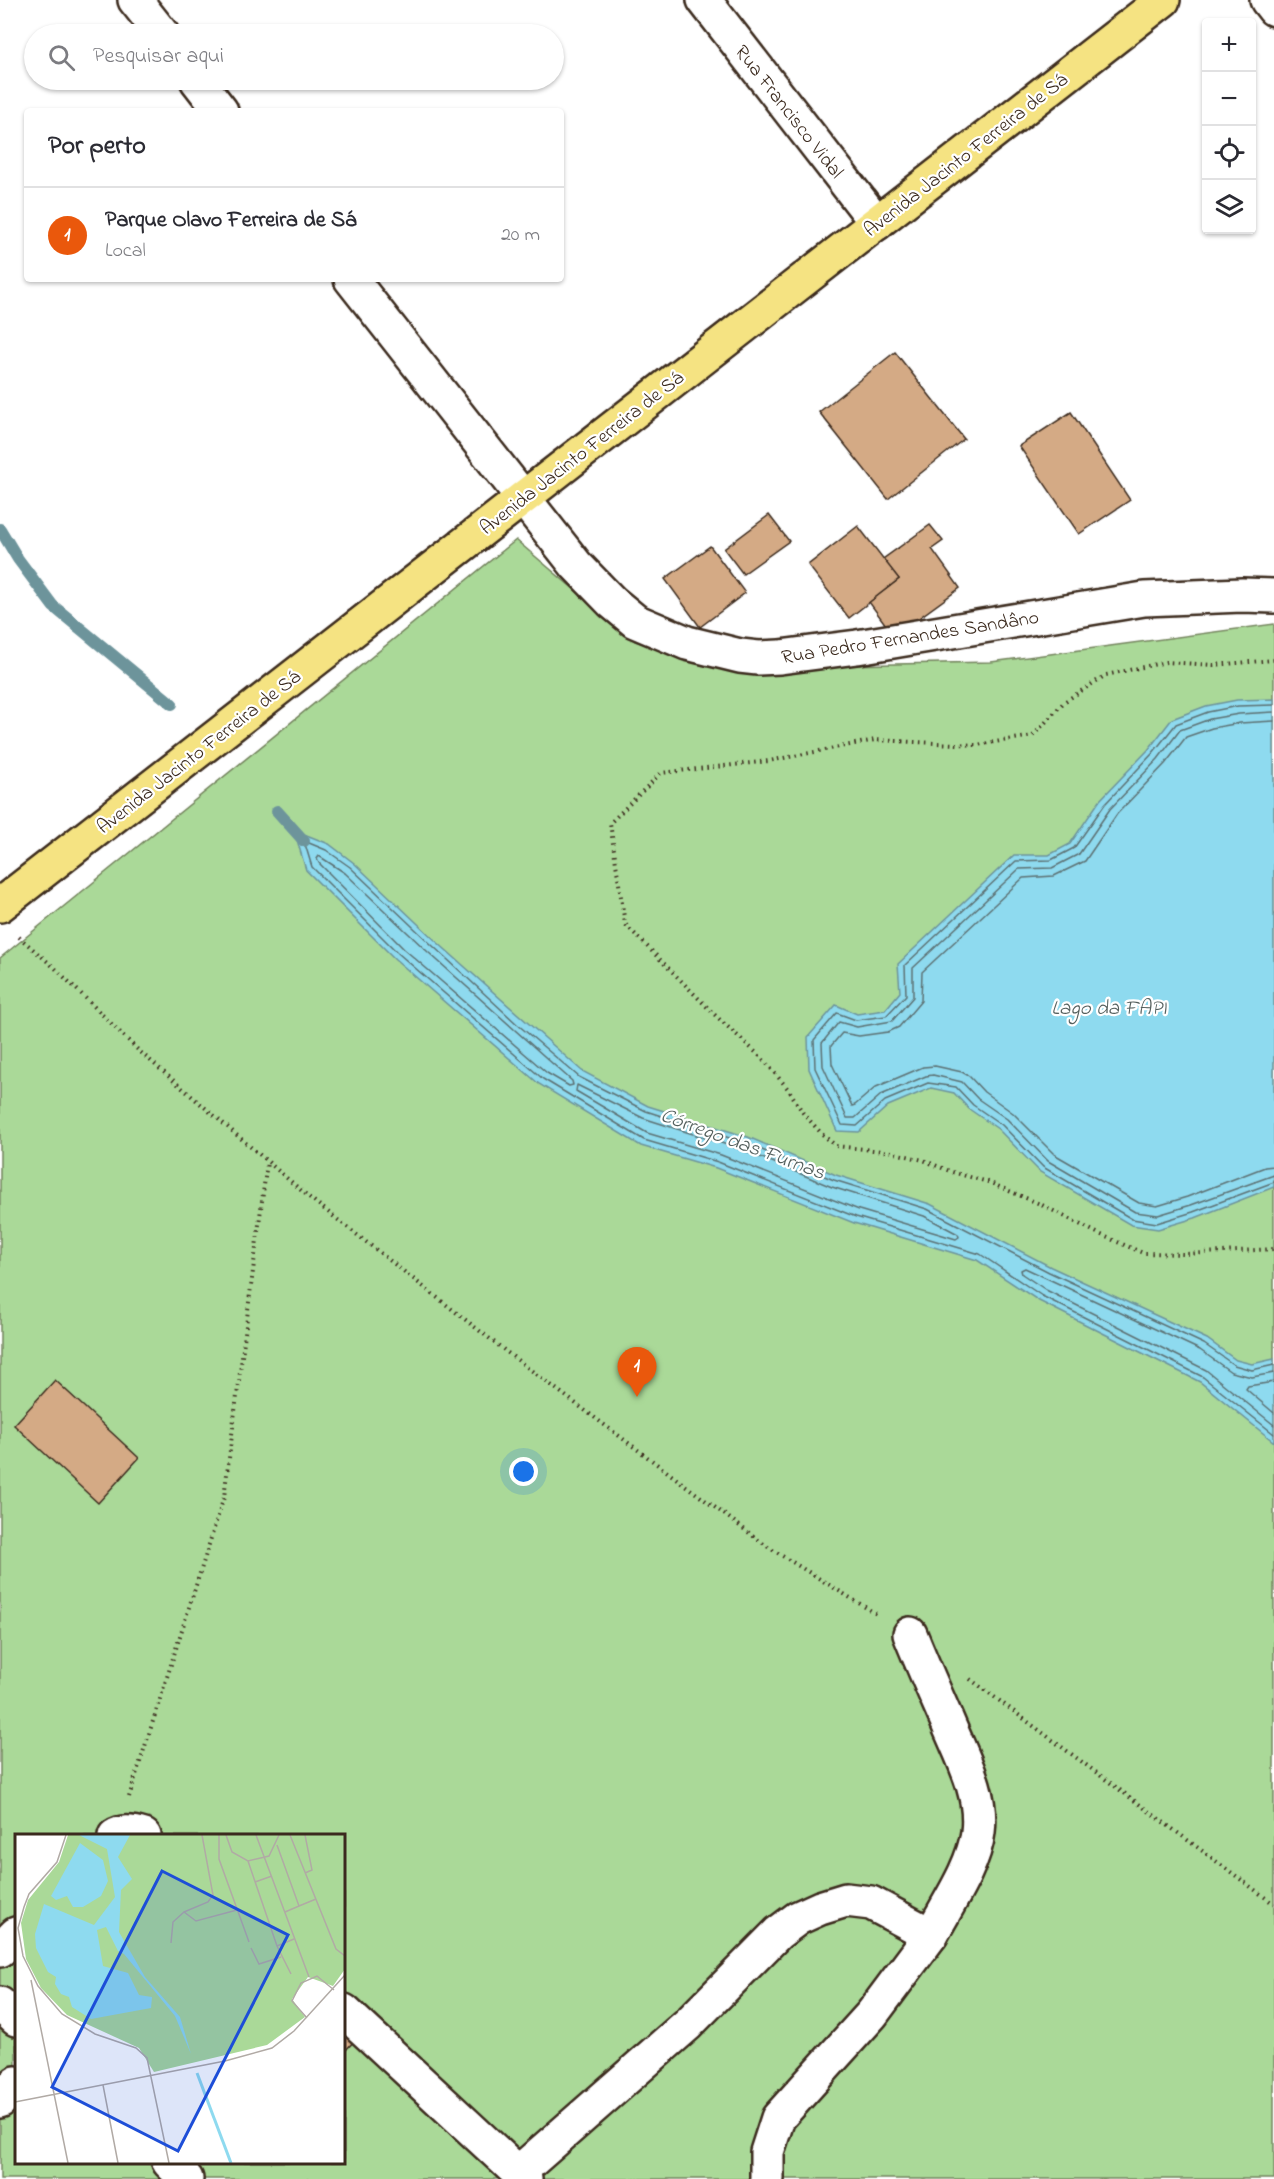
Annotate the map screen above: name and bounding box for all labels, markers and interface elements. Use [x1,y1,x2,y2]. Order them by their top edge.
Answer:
map controls [1202,18,1256,234]
button: + [1202,18,1256,72]
search box [24,24,564,90]
street label: Rua Francisco Vidal [726,39,850,186]
icon: search [45,41,78,74]
text: Pesquisar aqui [93,41,224,73]
street label: Avenida Jacinto Ferreira de Sá [858,67,1075,245]
button: − [1202,72,1256,126]
button: locate [1202,126,1256,180]
text: Por perto [48,128,146,166]
button: layers [1202,180,1256,234]
text: Parque Olavo Ferreira de Sá [105,205,356,237]
text: 1 [64,221,71,250]
text: 20 m [501,221,540,250]
text: Local [105,237,146,266]
street label: Avenida Jacinto Ferreira de Sá [474,365,691,543]
street label: Rua Pedro Fernandes Sandâno [780,604,1041,673]
street label: Avenida Jacinto Ferreira de Sá [91,664,308,842]
water label: Lago da FAPI [1051,994,1167,1025]
water label: Córrego das Furnas [656,1101,829,1190]
pin: 1 [618,1348,656,1397]
your location [509,1457,538,1486]
inset map [15,1834,345,2164]

